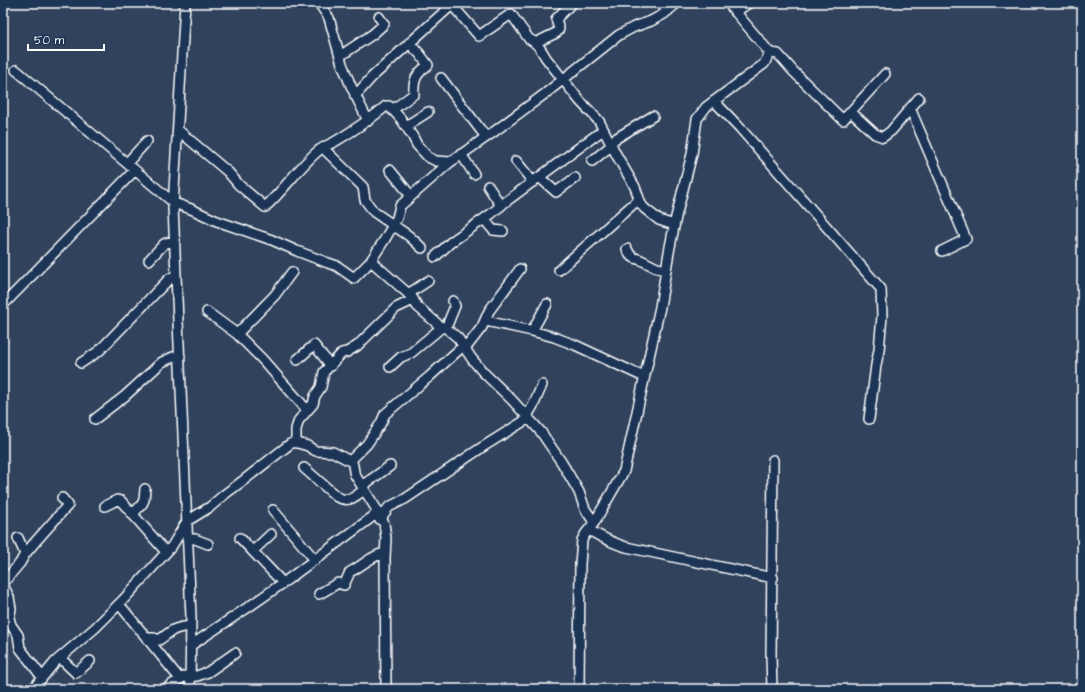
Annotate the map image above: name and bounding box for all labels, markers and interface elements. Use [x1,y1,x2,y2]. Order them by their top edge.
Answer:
scale bar [28,26,104,52]
text: 50 m [34,32,65,49]

